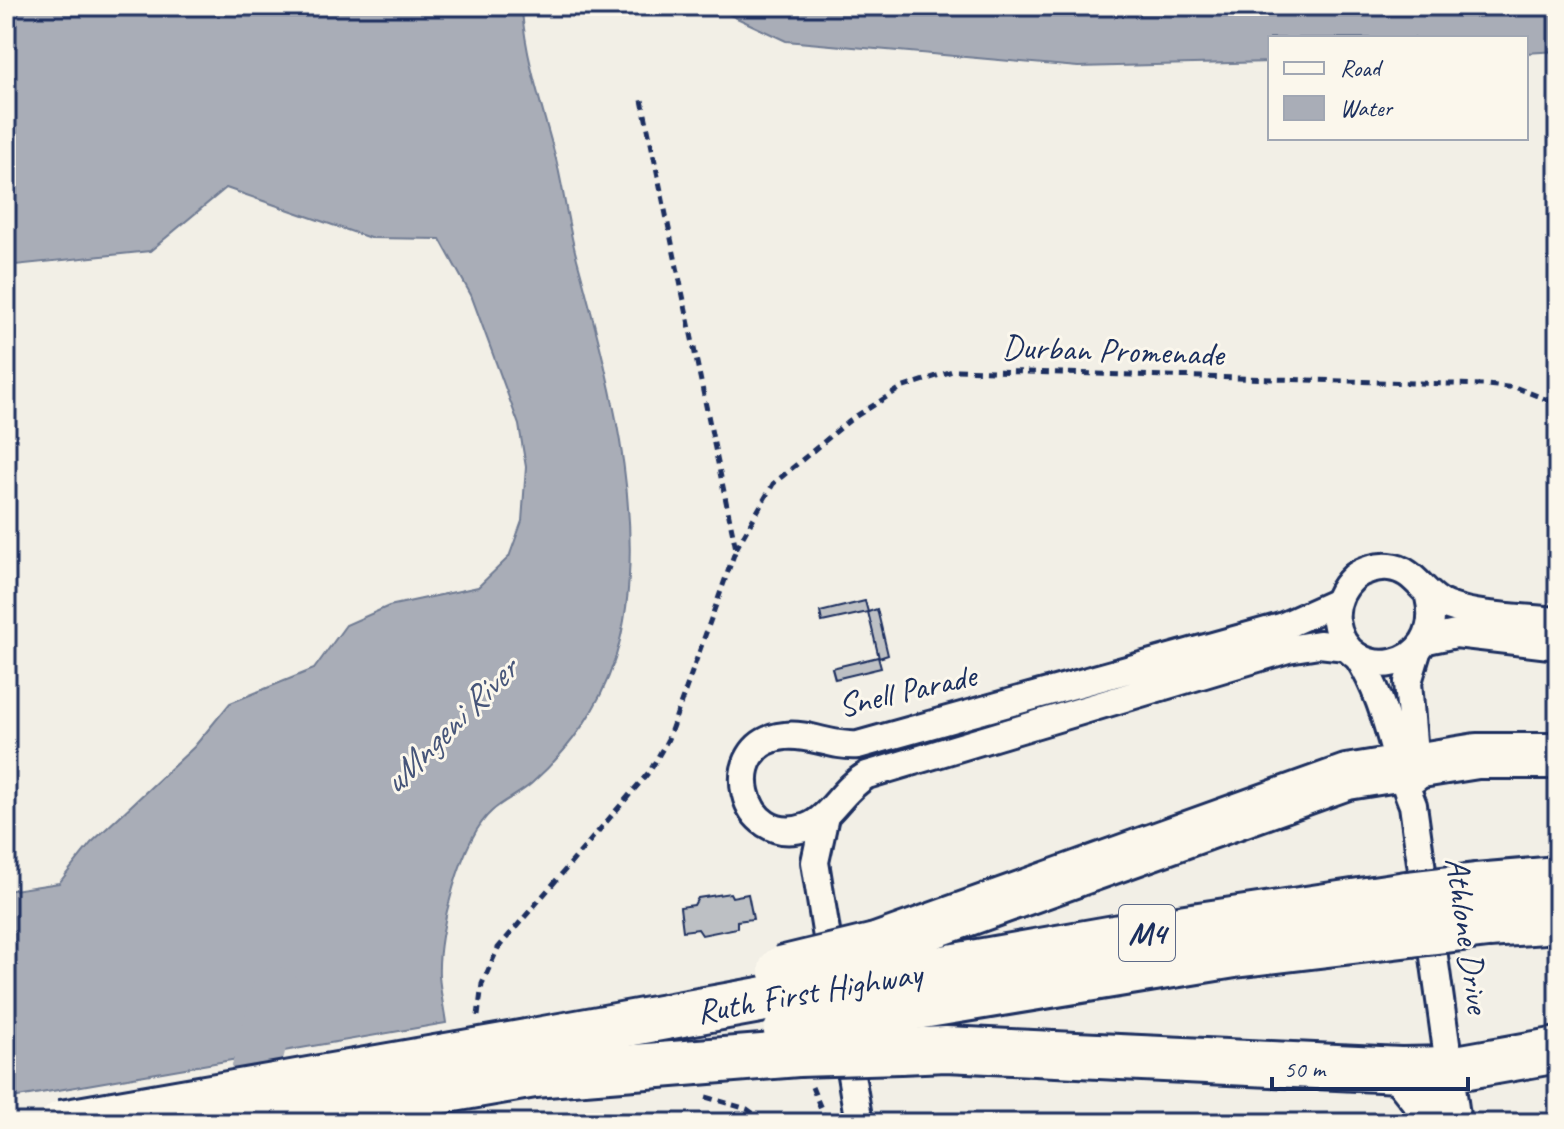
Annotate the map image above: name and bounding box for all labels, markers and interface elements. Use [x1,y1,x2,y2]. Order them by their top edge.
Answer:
legend [1268,36,1528,140]
text: Road [1340,53,1384,83]
text: Water [1340,93,1395,123]
street label: Durban Promenade [1001,325,1226,375]
water label: uMngeni River [371,644,531,804]
street label: Snell Parade [834,653,983,727]
street label: Athlone Drive [1436,854,1501,1018]
road number: M4 [1119,905,1175,961]
street label: Ruth First Highway [693,950,928,1033]
scale bar [1272,1041,1468,1091]
text: 50 m [1284,1054,1327,1084]

